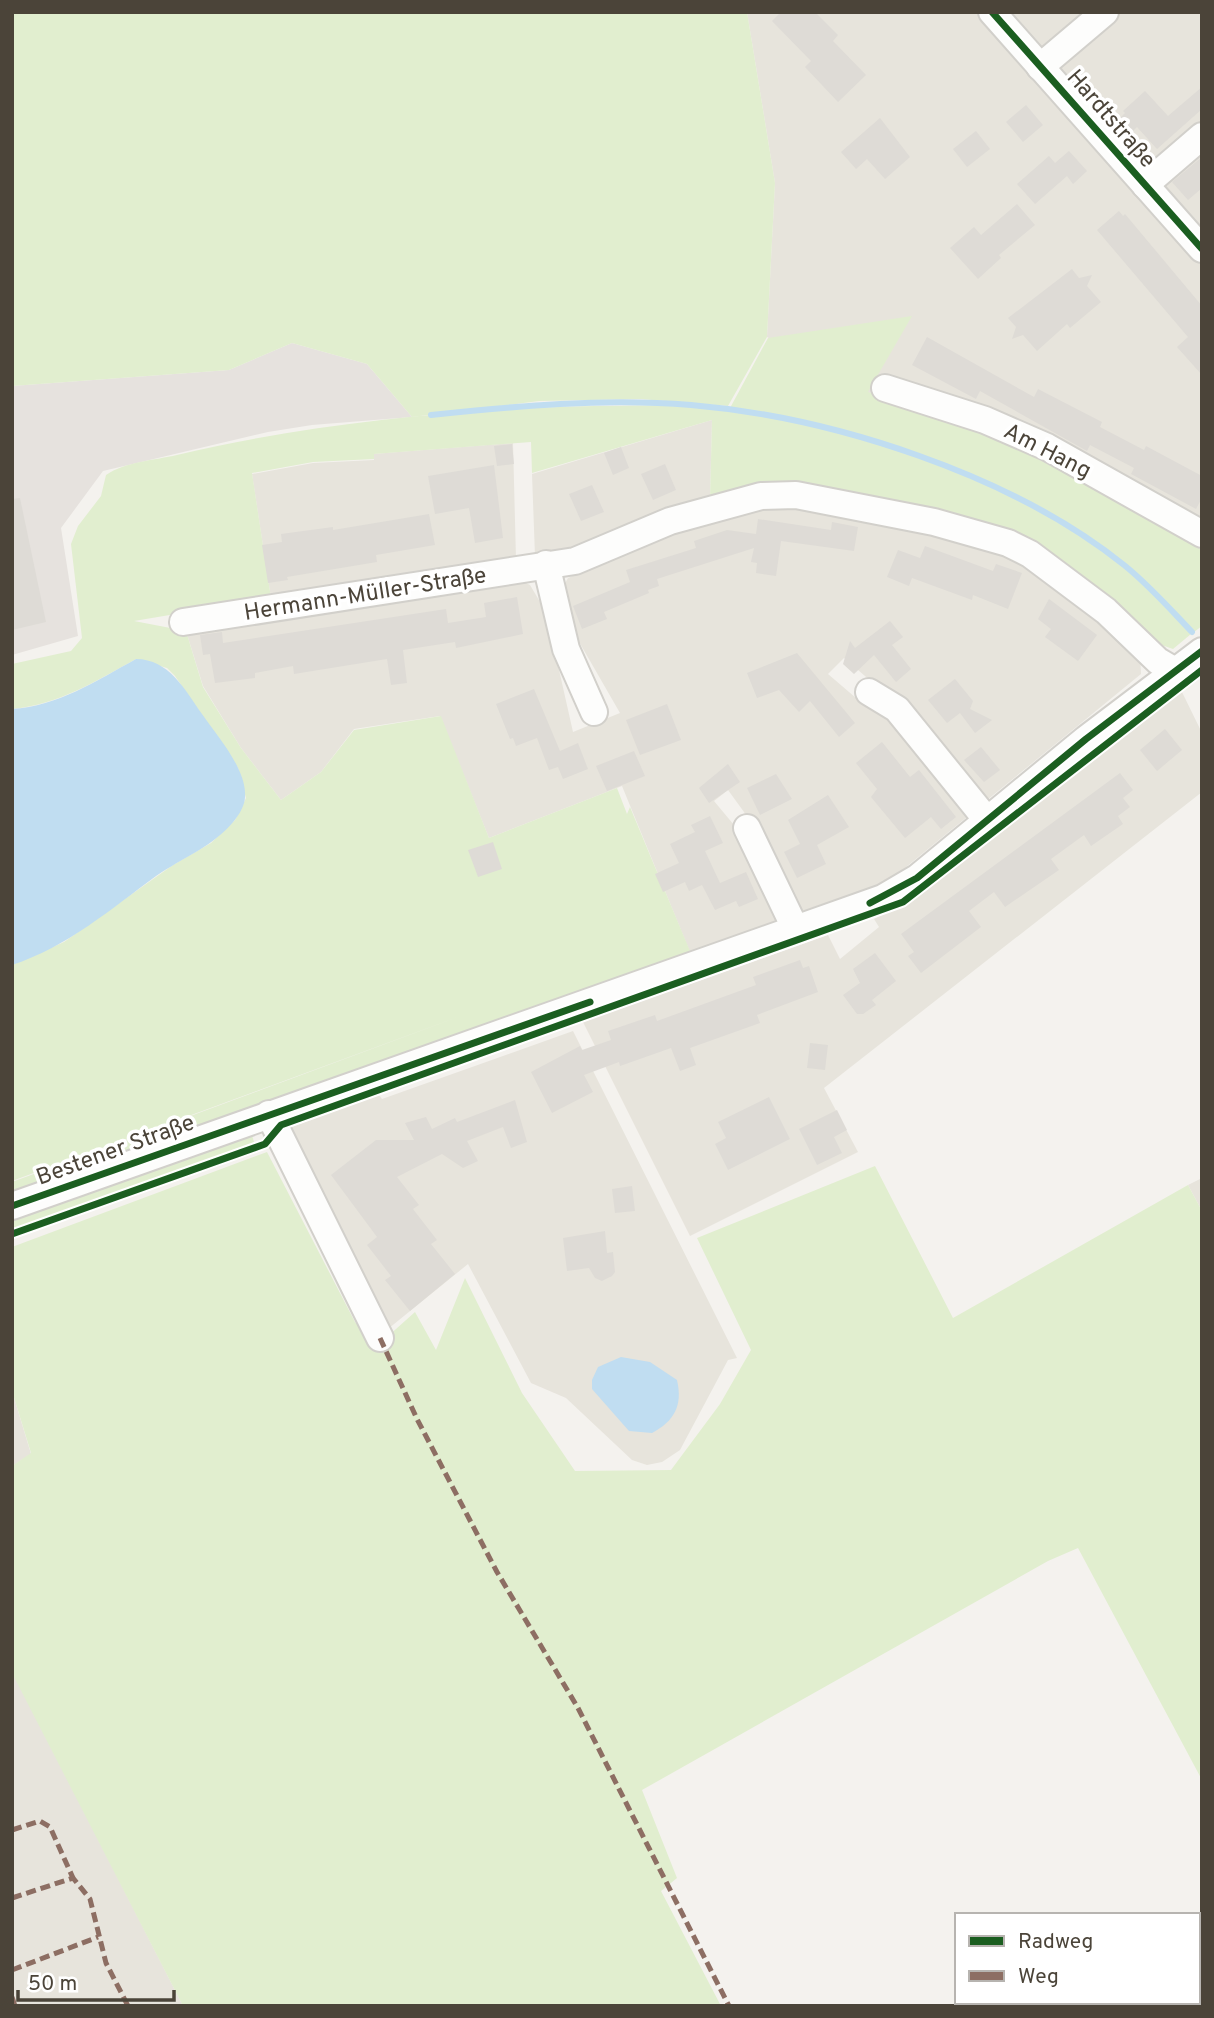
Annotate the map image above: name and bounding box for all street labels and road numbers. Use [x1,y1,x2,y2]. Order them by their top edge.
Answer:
street label: Hardtstraße [1059,64,1161,175]
street label: Am Hang [998,418,1096,487]
street label: Hermann-Müller-Straße [242,562,489,629]
street label: Bestener Straße [33,1109,199,1193]

